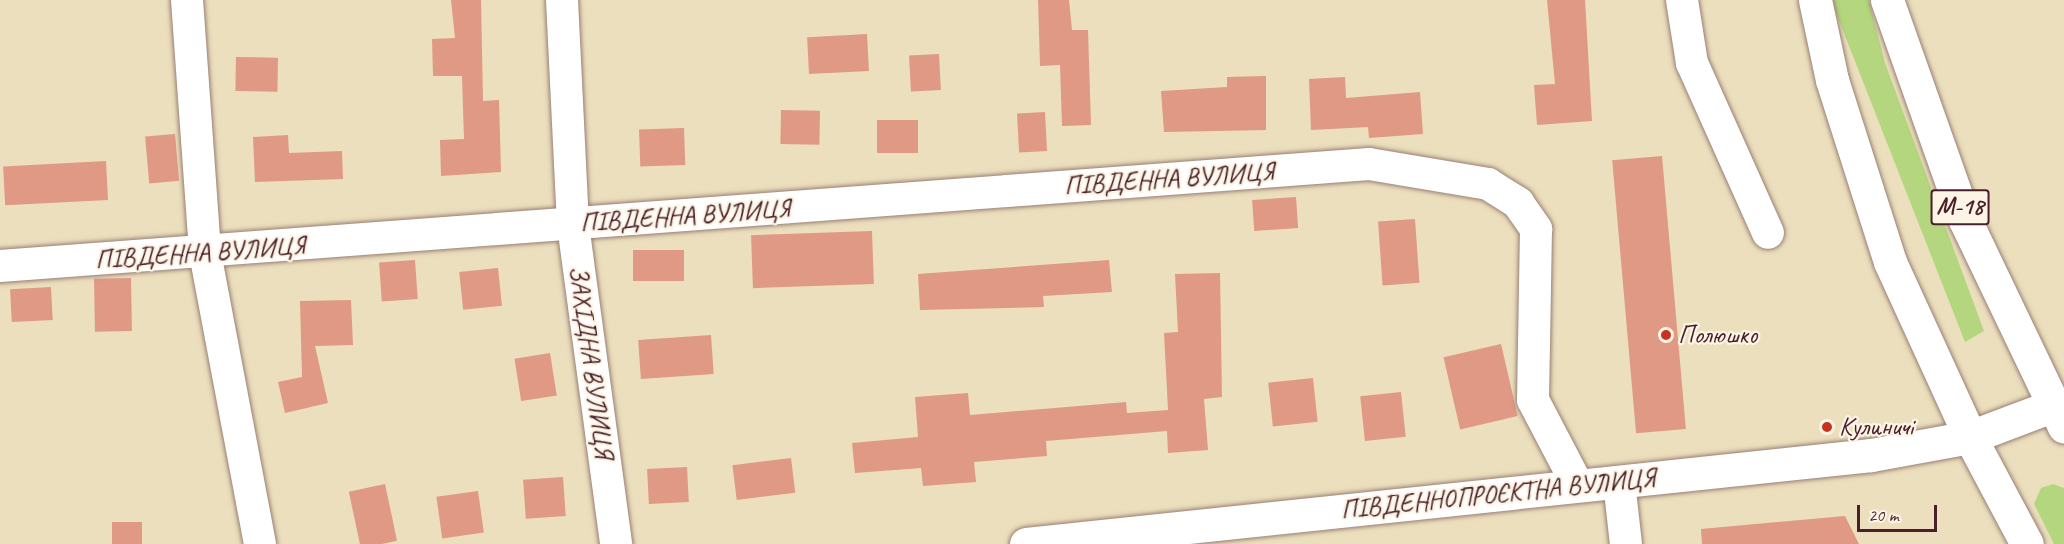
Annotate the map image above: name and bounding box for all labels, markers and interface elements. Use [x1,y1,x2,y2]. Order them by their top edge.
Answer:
street label: ПІВДЕННА ВУЛИЦЯ [1064,156,1274,202]
road number: М-18 [1930,186,1990,228]
street label: ПІВДЕННА ВУЛИЦЯ [580,193,790,239]
street label: ПІВДЕННА ВУЛИЦЯ [95,230,305,276]
street label: ЗАХІДНА ВУЛИЦЯ [562,265,620,459]
place label: Полюшко [1678,319,1757,351]
marker: Полюшко [1659,328,1673,342]
place label: Кулиничі [1839,411,1913,443]
marker: Кулиничі [1820,420,1834,434]
street label: ПІВДЕННОПРОЄКТНА ВУЛИЦЯ [1340,462,1656,526]
scale bar [1860,493,1940,531]
text: 20 m [1868,504,1899,526]

